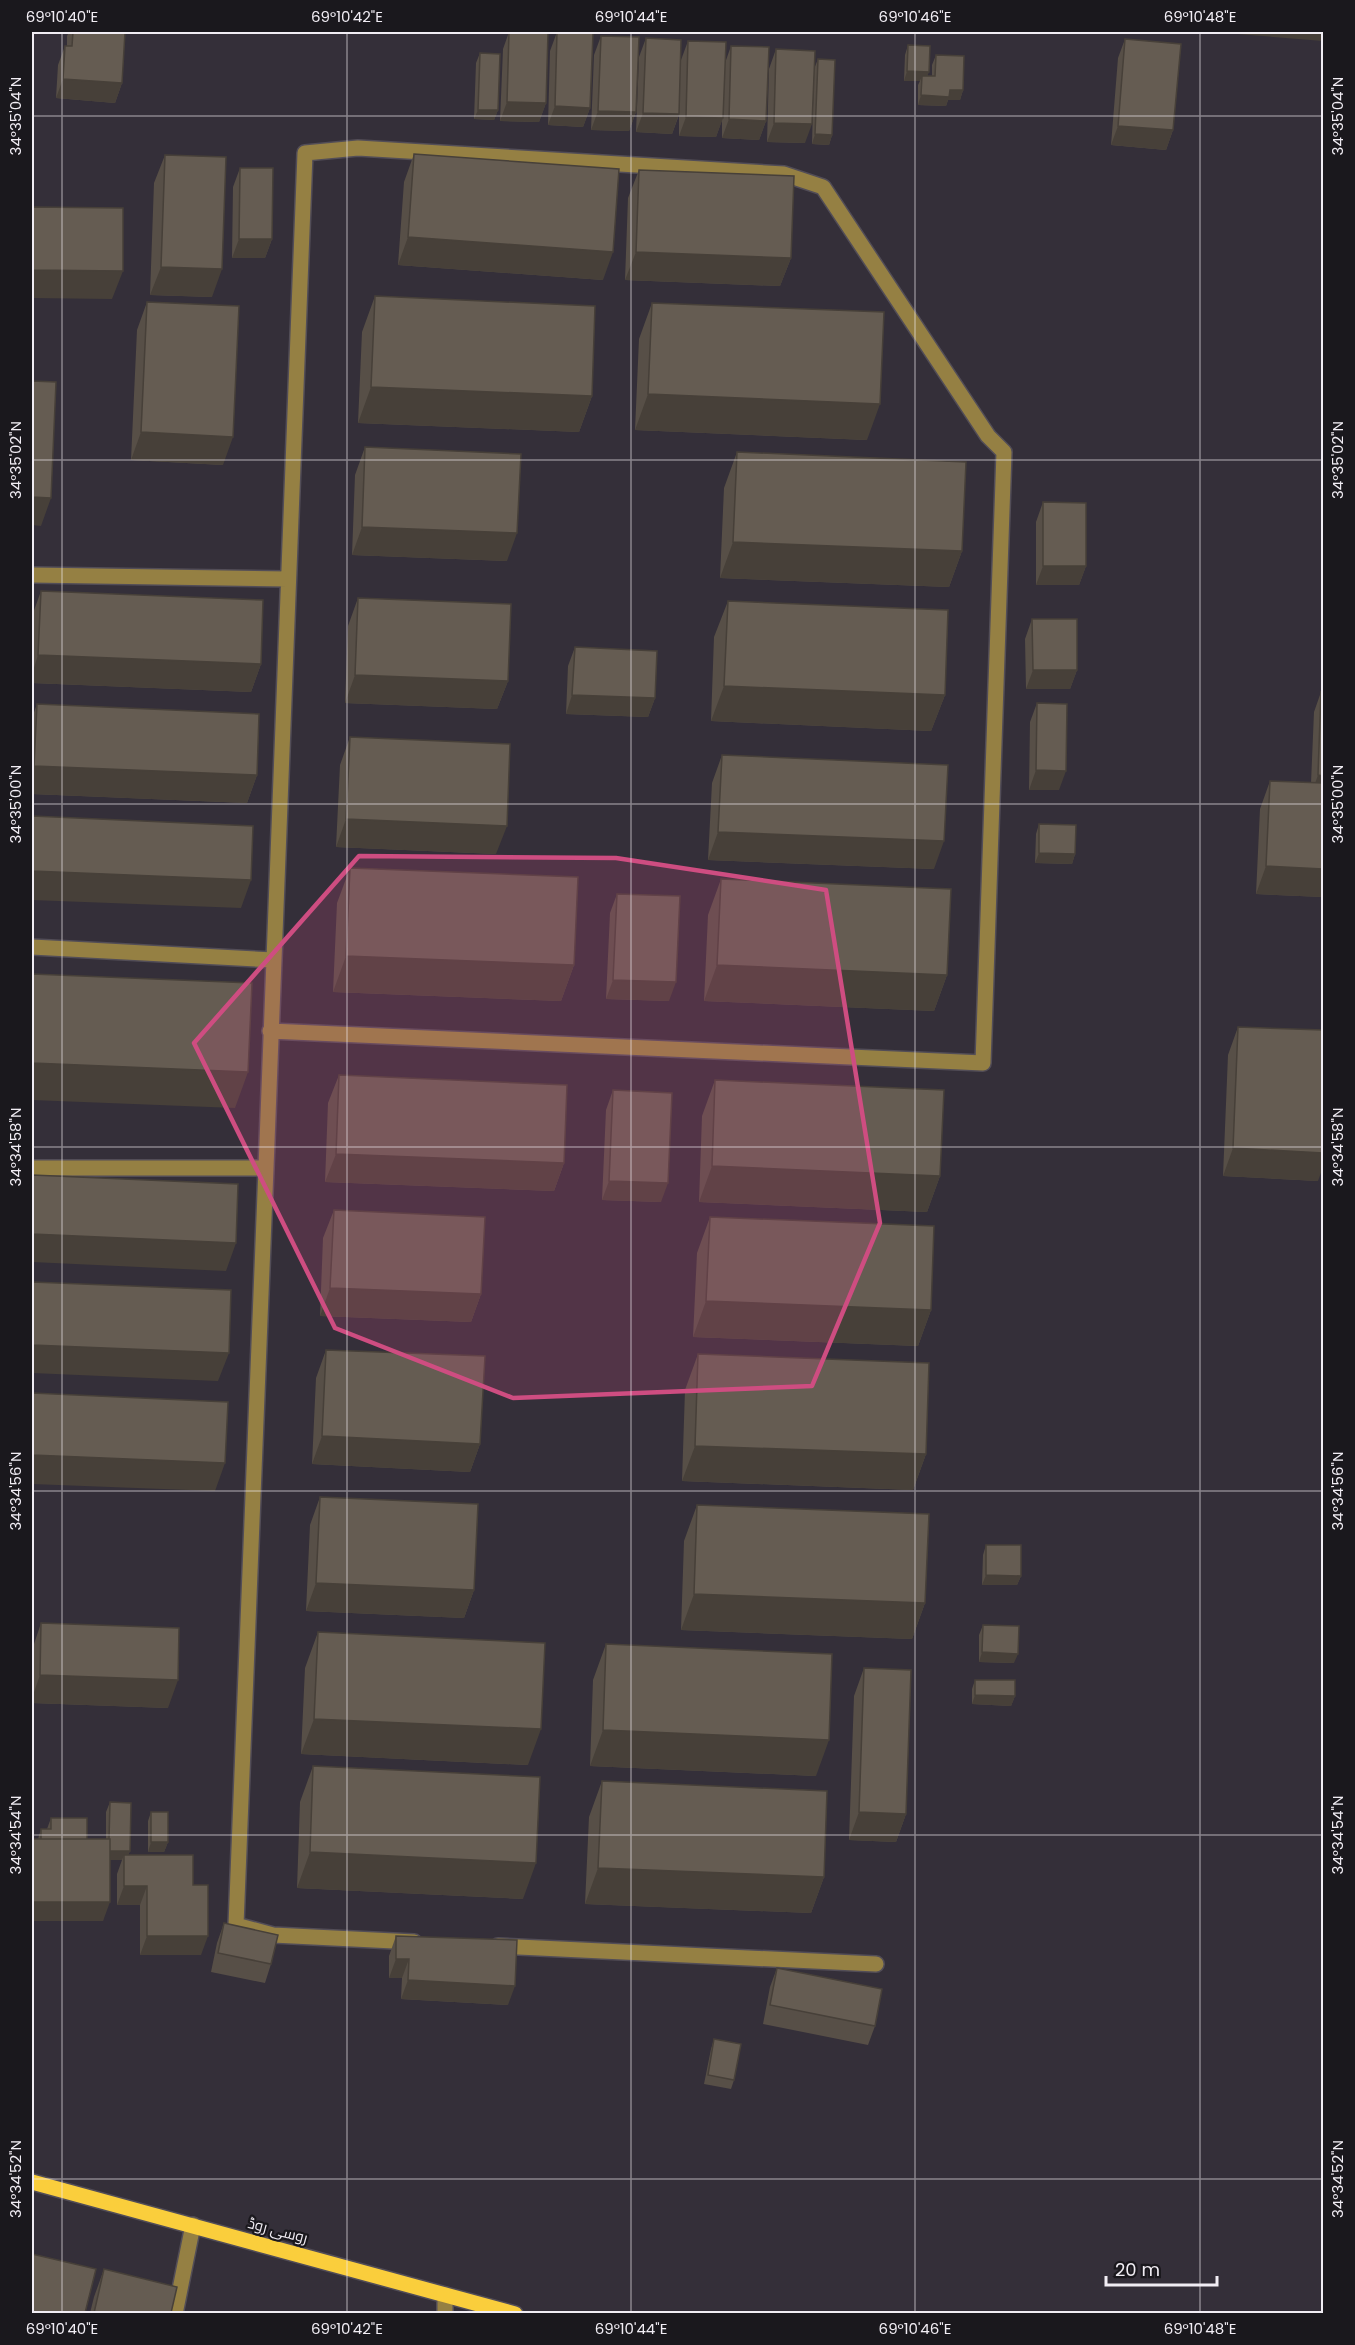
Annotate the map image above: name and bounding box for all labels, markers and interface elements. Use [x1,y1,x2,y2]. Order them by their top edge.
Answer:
text: 69°10'40"E [26,6,98,27]
text: 69°10'42"E [311,6,383,27]
text: 69°10'44"E [595,6,667,27]
text: 69°10'46"E [879,6,951,27]
text: 69°10'48"E [1164,6,1236,27]
text: 34°35'04"N [5,77,26,155]
text: 34°35'04"N [1327,77,1348,155]
text: 34°35'02"N [5,421,26,499]
text: 34°35'02"N [1327,421,1348,499]
text: 34°35'00"N [5,765,26,843]
text: 34°35'00"N [1327,765,1348,843]
text: 34°34'58"N [5,1108,26,1186]
text: 34°34'58"N [1327,1108,1348,1186]
text: 34°34'56"N [5,1452,26,1530]
text: 34°34'56"N [1327,1452,1348,1530]
text: 34°34'54"N [5,1796,26,1874]
text: 34°34'54"N [1327,1796,1348,1874]
text: 34°34'52"N [5,2140,26,2218]
text: 34°34'52"N [1327,2140,1348,2218]
street label: روسی روڈ [246,2212,310,2248]
scale bar [1106,2249,1217,2287]
text: 20 m [1115,2257,1160,2282]
text: 69°10'40"E [26,2318,98,2339]
text: 69°10'42"E [311,2318,383,2339]
text: 69°10'44"E [595,2318,667,2339]
text: 69°10'46"E [879,2318,951,2339]
text: 69°10'48"E [1164,2318,1236,2339]

